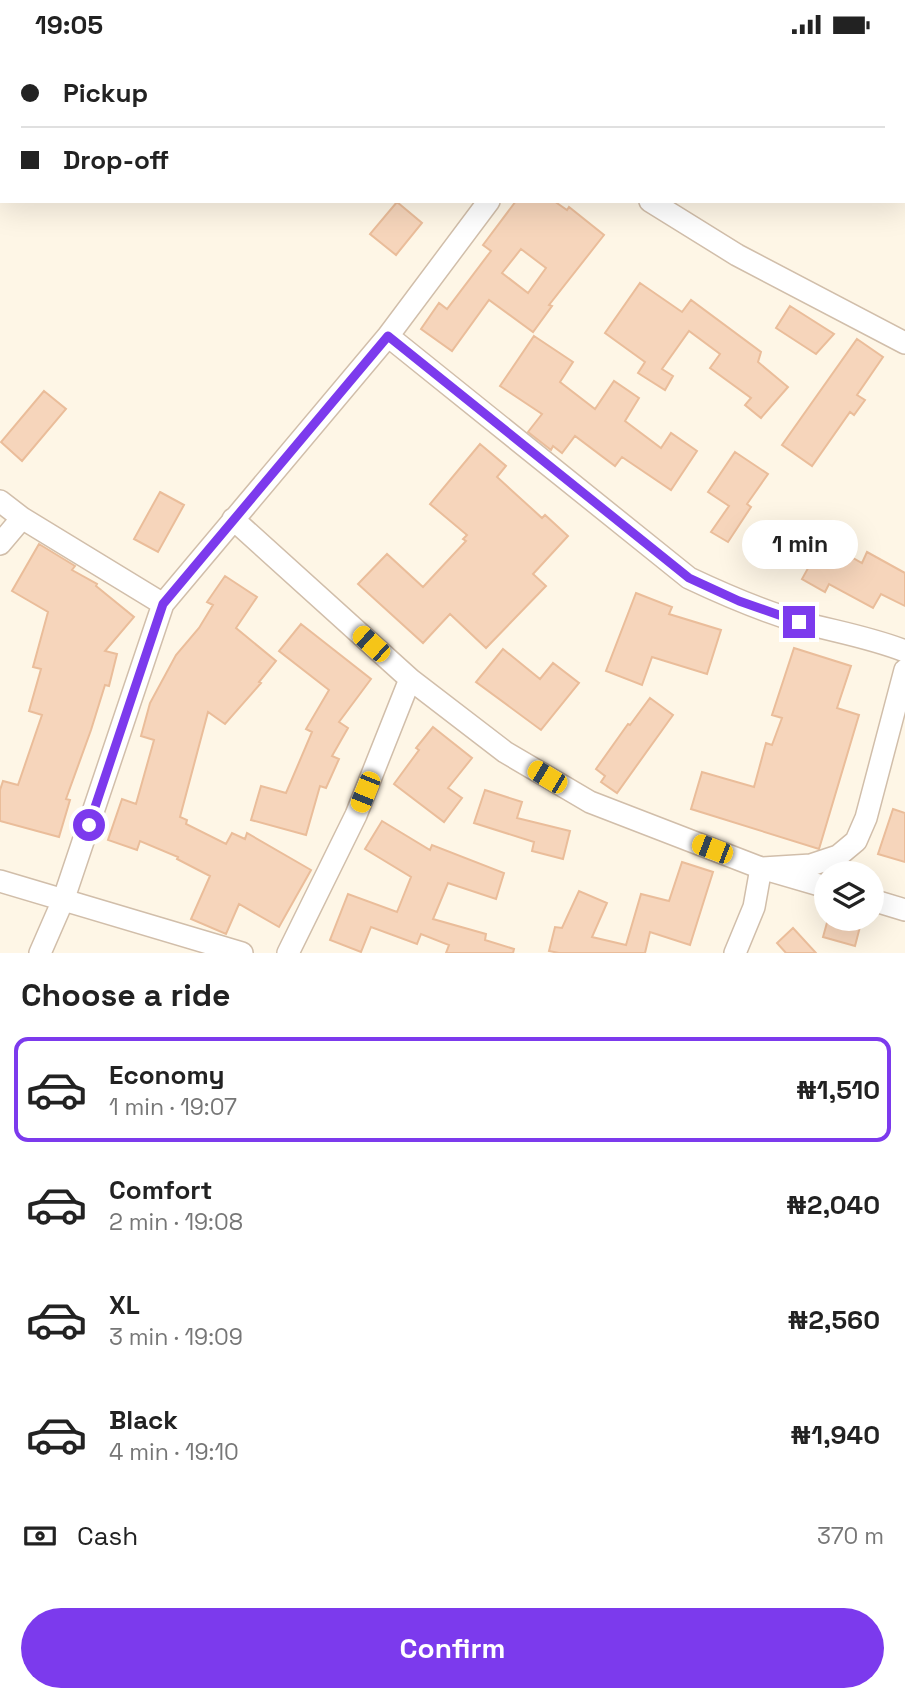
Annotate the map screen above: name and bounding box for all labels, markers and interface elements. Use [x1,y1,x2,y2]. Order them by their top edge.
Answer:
text: 19:05 [35,8,103,42]
text: Pickup [63,76,148,110]
text: Drop-off [63,143,169,177]
callout: 1 min [741,521,857,569]
text: 1 min [772,529,828,559]
route end [783,606,815,638]
car [349,622,394,666]
car [524,757,571,797]
car [348,769,383,815]
route start [73,809,105,841]
car [689,832,736,866]
map controls [814,861,884,931]
button: layers [814,861,884,931]
text: Choose a ride [21,975,231,1015]
icon: car [25,1058,88,1121]
text: Economy [109,1058,225,1092]
text: ₦1,510 [796,1073,880,1107]
text: 1 min · 19:07 [109,1092,237,1122]
icon: car [25,1173,88,1236]
text: Comfort [109,1173,212,1207]
text: ₦2,040 [786,1188,880,1222]
text: 2 min · 19:08 [109,1207,243,1237]
icon: car [25,1288,88,1351]
text: XL [109,1288,140,1322]
text: ₦2,560 [787,1303,880,1337]
text: 3 min · 19:09 [109,1322,243,1352]
icon: car [25,1403,88,1466]
text: Black [109,1403,178,1437]
text: ₦1,940 [790,1418,880,1452]
text: 4 min · 19:10 [109,1437,239,1467]
icon: cash [21,1517,59,1555]
text: Cash [77,1519,138,1553]
text: 370 m [817,1521,884,1551]
button: Confirm [21,1608,884,1688]

